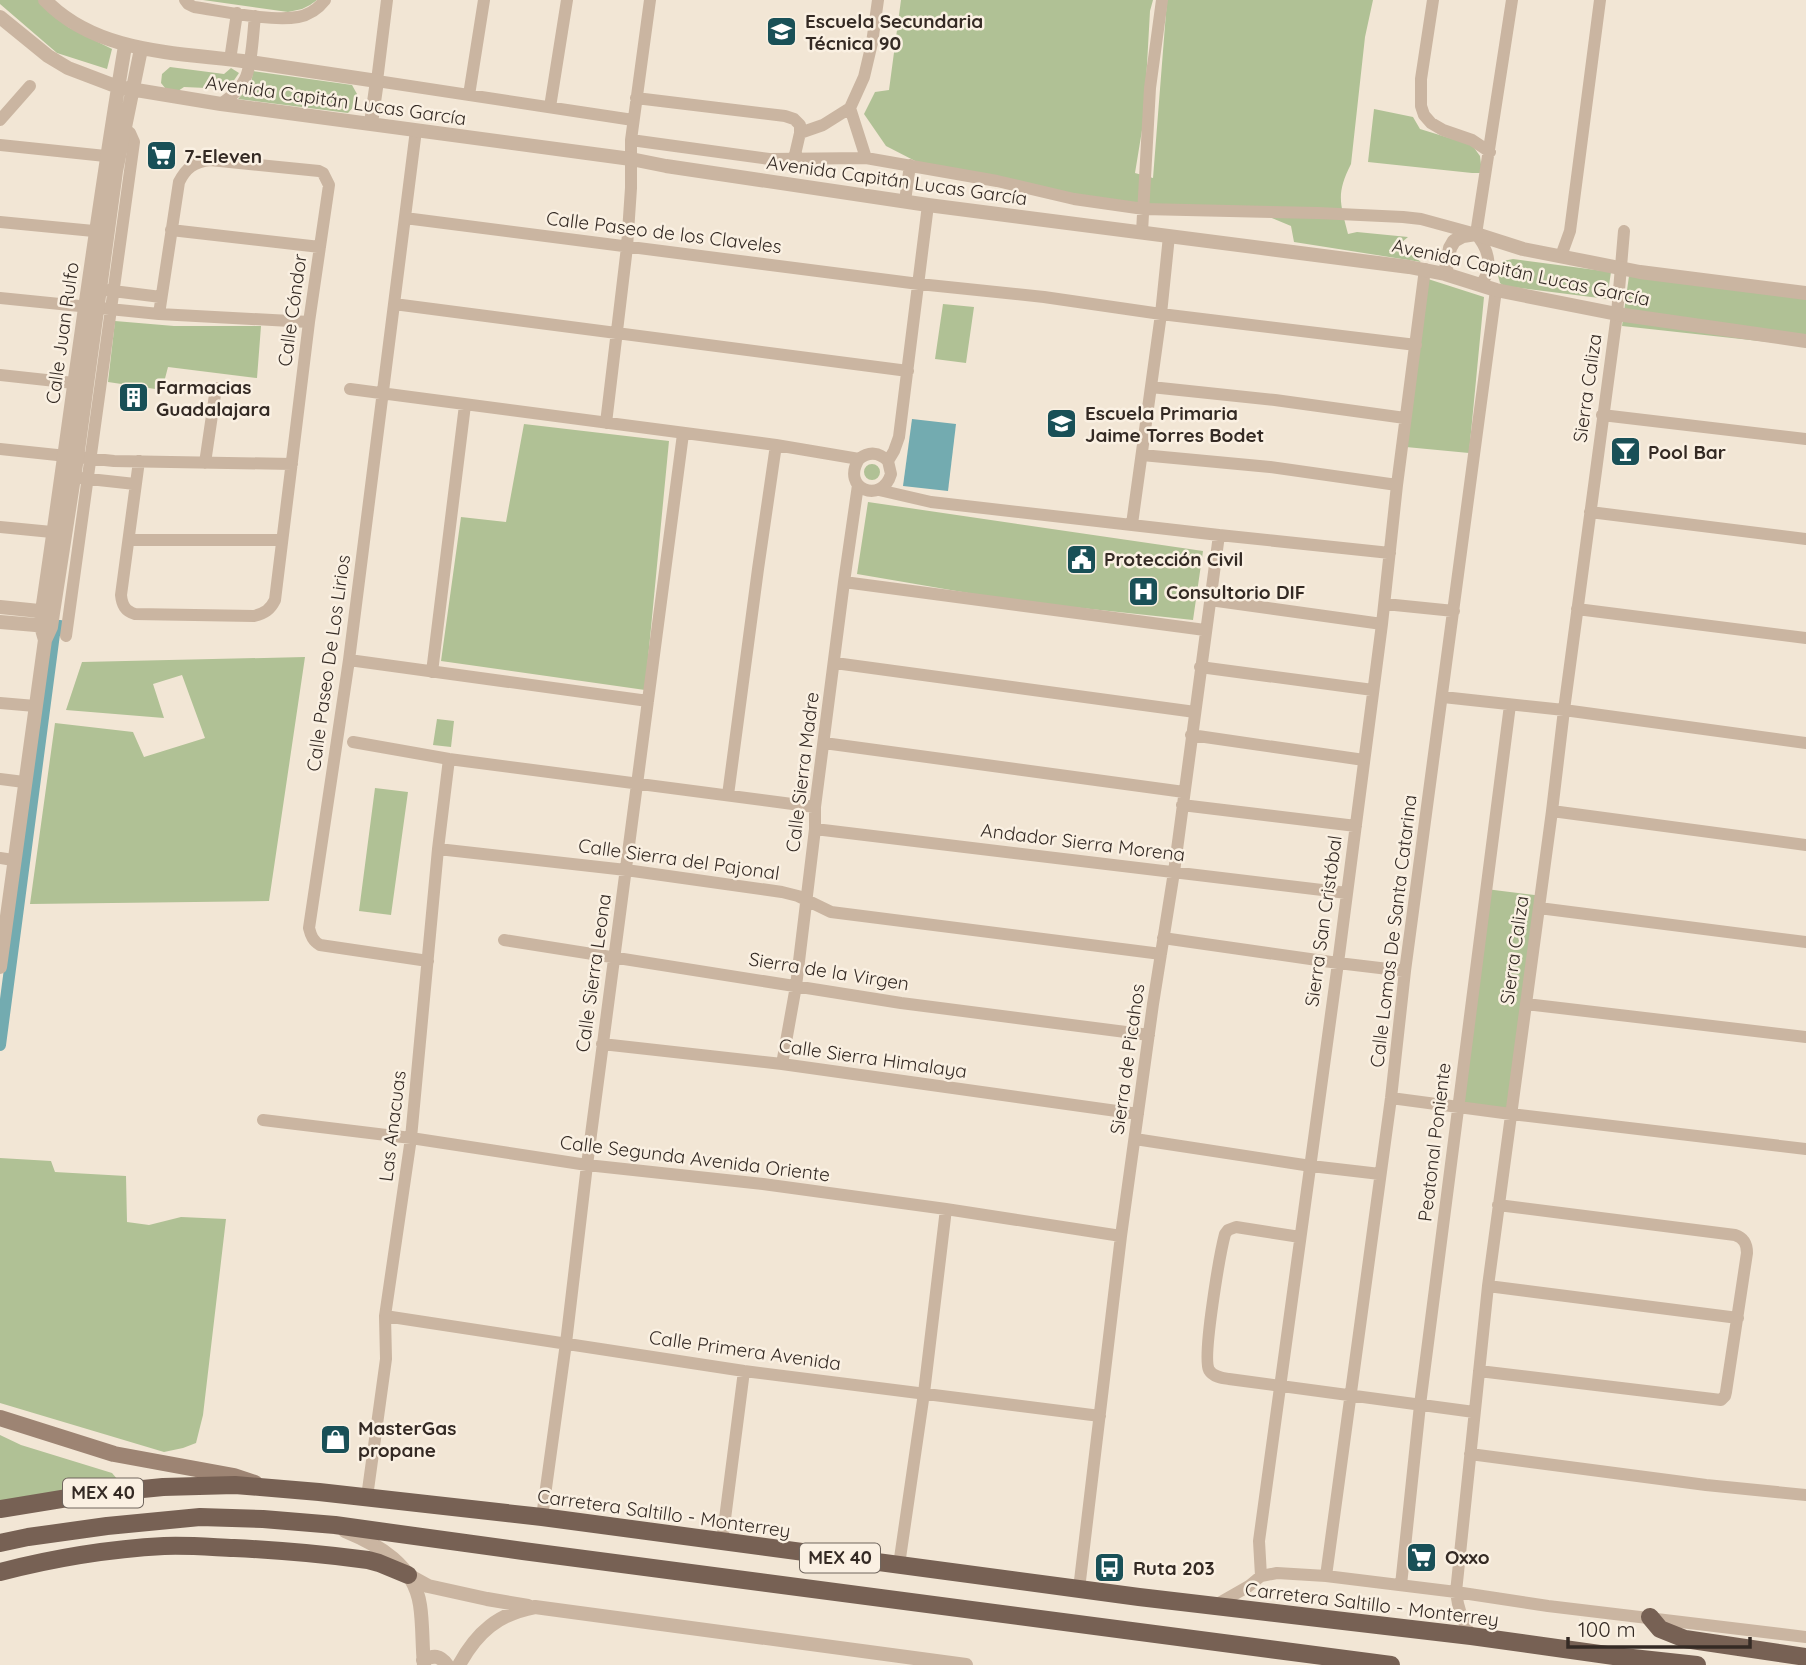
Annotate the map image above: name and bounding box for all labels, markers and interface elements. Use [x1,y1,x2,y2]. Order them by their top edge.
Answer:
place label: Escuela Secundaria Técnica 90 [805,9,983,55]
school or university icon: Escuela Secundaria Técnica 90 [765,15,799,49]
street label: Avenida Capitán Lucas García [204,70,468,130]
supermarket icon: 7-Eleven [144,139,178,173]
place label: 7-Eleven [184,144,262,168]
street label: Avenida Capitán Lucas García [765,150,1029,210]
street label: Calle Paseo de los Claveles [545,206,783,258]
street label: Avenida Capitán Lucas García [1390,233,1652,311]
street label: Calle Cóndor [272,251,312,368]
street label: Calle Juan Rulfo [40,260,84,406]
street label: Sierra Caliza [1567,332,1607,444]
place label: Farmacias Guadalajara [156,375,270,421]
building icon: Farmacias Guadalajara [116,381,150,415]
place label: Escuela Primaria Jaime Torres Bodet [1085,401,1264,447]
school or university icon: Escuela Primaria Jaime Torres Bodet [1045,407,1079,441]
bar icon: Pool Bar [1608,435,1642,469]
place label: Pool Bar [1648,440,1726,464]
public building icon: Protección Civil [1064,542,1098,576]
place label: Protección Civil [1104,547,1243,571]
street label: Calle Paseo De Los Lirios [301,553,355,773]
hospital icon: Consultorio DIF [1126,575,1160,609]
place label: Consultorio DIF [1166,580,1305,604]
street label: Calle Sierra Madre [780,690,824,854]
street label: Calle Lomas De Santa Catarina [1364,793,1422,1069]
street label: Andador Sierra Morena [979,818,1187,866]
street label: Calle Sierra del Pajonal [577,833,781,885]
street label: Sierra San Cristóbal [1299,834,1347,1008]
street label: Calle Sierra Leona [570,892,616,1054]
street label: Sierra Caliza [1494,894,1534,1006]
street label: Sierra de la Virgen [747,946,911,996]
street label: Sierra de Picahos [1105,982,1149,1136]
street label: Calle Sierra Himalaya [777,1033,969,1083]
street label: Peatonal Poniente [1412,1061,1456,1223]
street label: Las Anacuas [373,1069,411,1183]
street label: Calle Segunda Avenida Oriente [559,1130,831,1186]
street label: Calle Primera Avenida [648,1325,842,1375]
place label: MasterGas propane [358,1416,456,1462]
shop icon: MasterGas propane [318,1422,352,1456]
road number: MEX 40 [63,1478,143,1508]
street label: Carretera Saltillo - Monterrey [536,1483,792,1543]
supermarket icon: Oxxo [1405,1540,1439,1574]
road number: MEX 40 [800,1544,880,1573]
place label: Oxxo [1445,1545,1490,1569]
bus stop icon: Ruta 203 [1093,1551,1127,1585]
place label: Ruta 203 [1133,1556,1215,1580]
street label: Carretera Saltillo - Monterrey [1244,1577,1500,1631]
scale bar [1568,1606,1750,1650]
text: 100 m [1578,1616,1636,1642]

